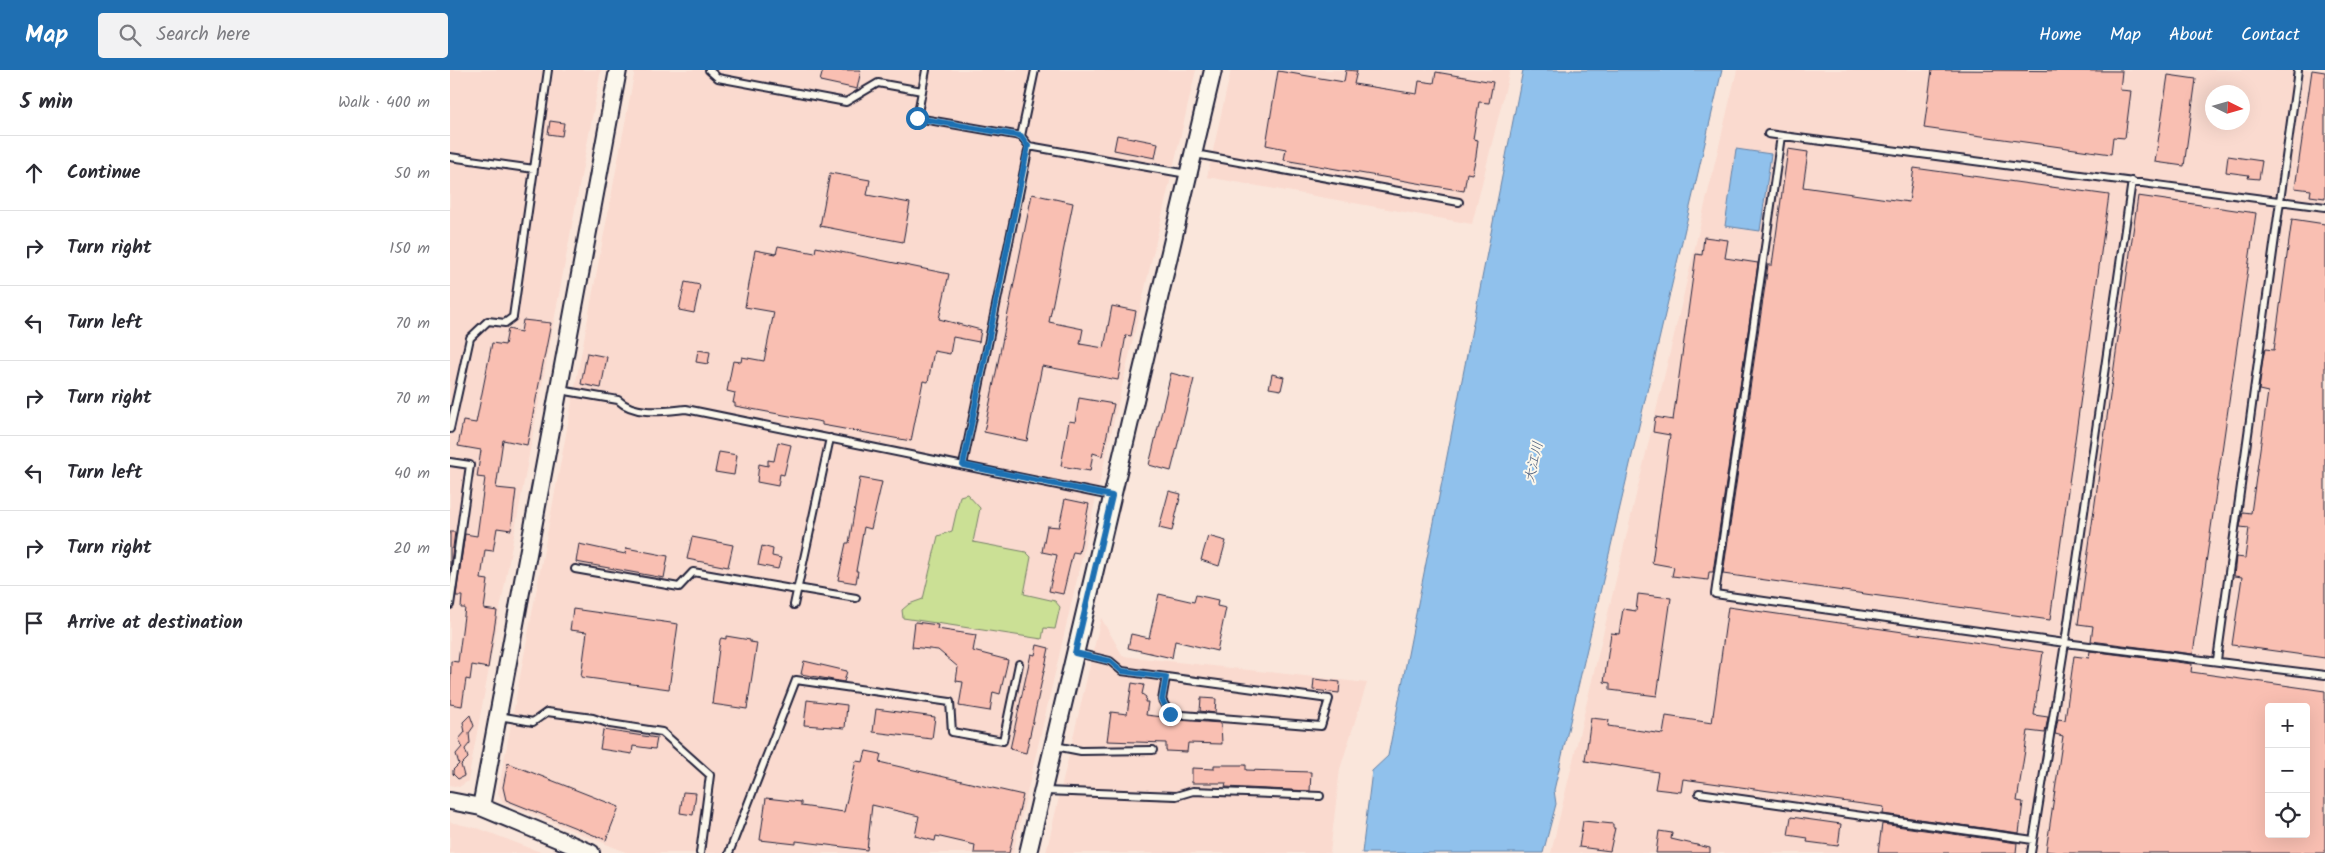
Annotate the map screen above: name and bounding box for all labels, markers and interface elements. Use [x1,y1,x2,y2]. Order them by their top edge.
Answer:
search box [98,13,448,58]
text: Map [25,16,68,55]
text: Search here [156,20,250,50]
icon: search [116,21,144,49]
text: Home [2039,21,2082,50]
text: Map [2110,21,2141,50]
text: About [2169,21,2213,50]
text: Contact [2241,21,2300,50]
north arrow [2205,85,2250,130]
text: 5 min [20,86,73,119]
text: Walk · 400 m [338,90,430,115]
route start [906,107,929,130]
text: Continue [67,158,140,188]
icon: ahead [20,159,48,187]
text: 50 m [394,161,430,186]
text: Turn right [67,233,152,263]
icon: right [20,234,48,262]
text: 150 m [389,236,430,261]
text: Turn left [67,308,142,338]
icon: left [20,309,48,337]
text: 70 m [395,311,430,336]
text: Turn right [67,383,152,413]
icon: right [20,384,48,412]
text: 70 m [395,386,430,411]
water label: 大江川 [1519,439,1549,485]
text: Turn left [67,458,142,488]
icon: left [20,459,48,487]
text: 40 m [394,461,430,486]
text: Turn right [67,533,152,563]
icon: right [20,534,48,562]
text: 20 m [394,536,430,561]
text: Arrive at destination [67,608,243,638]
icon: arrive [20,609,48,637]
route end [1159,703,1182,726]
map controls [2265,703,2310,838]
button: + [2265,703,2310,748]
button: − [2265,748,2310,793]
button: locate [2265,793,2310,838]

